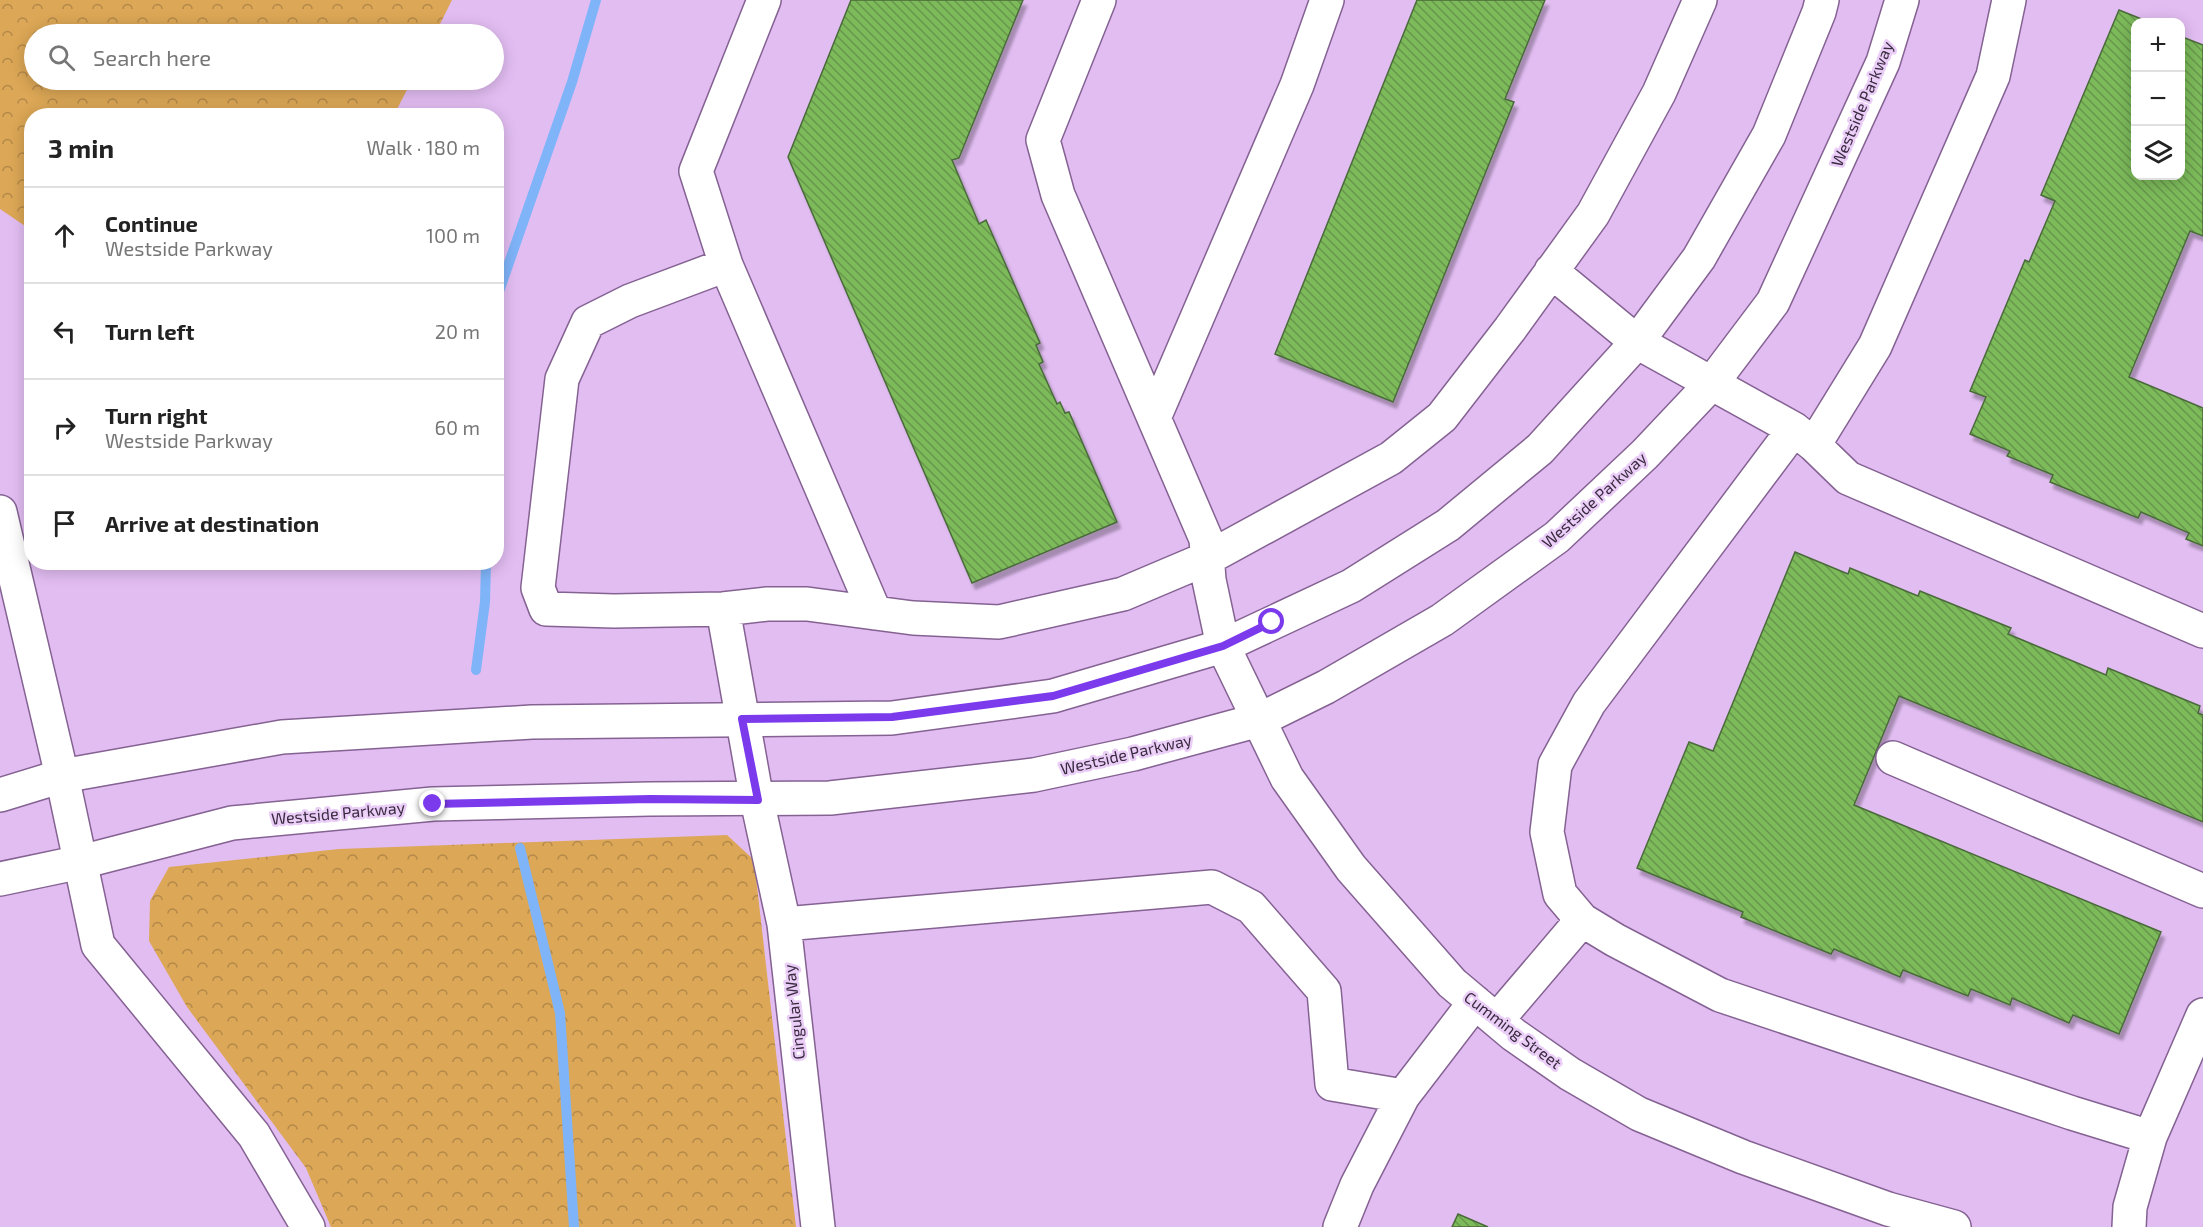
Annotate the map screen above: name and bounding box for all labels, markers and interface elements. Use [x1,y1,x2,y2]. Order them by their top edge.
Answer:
map controls [2131,18,2185,180]
button: + [2131,18,2185,72]
search box [24,24,504,90]
street label: Westside Parkway [1827,38,1897,169]
icon: search [45,41,78,74]
text: Search here [93,44,211,70]
button: − [2131,72,2185,126]
button: layers [2131,126,2185,180]
text: 3 min [48,132,114,163]
text: Walk · 180 m [367,135,480,159]
text: Continue [105,210,198,236]
icon: ahead [48,219,81,252]
text: 100 m [426,223,480,247]
text: Westside Parkway [105,236,273,260]
icon: left [48,315,81,348]
text: Turn left [105,318,194,344]
text: 20 m [435,319,480,343]
text: Turn right [105,402,207,428]
icon: right [48,411,81,444]
text: 60 m [435,415,480,439]
text: Westside Parkway [105,428,273,452]
street label: Westside Parkway [1537,447,1650,552]
icon: arrive [48,507,81,540]
text: Arrive at destination [105,510,319,536]
route start [1258,608,1284,634]
street label: Westside Parkway [1058,729,1194,778]
route end [419,790,445,816]
street label: Westside Parkway [270,797,406,828]
street label: Cingular Way [779,963,808,1061]
street label: Cumming Street [1461,987,1566,1072]

